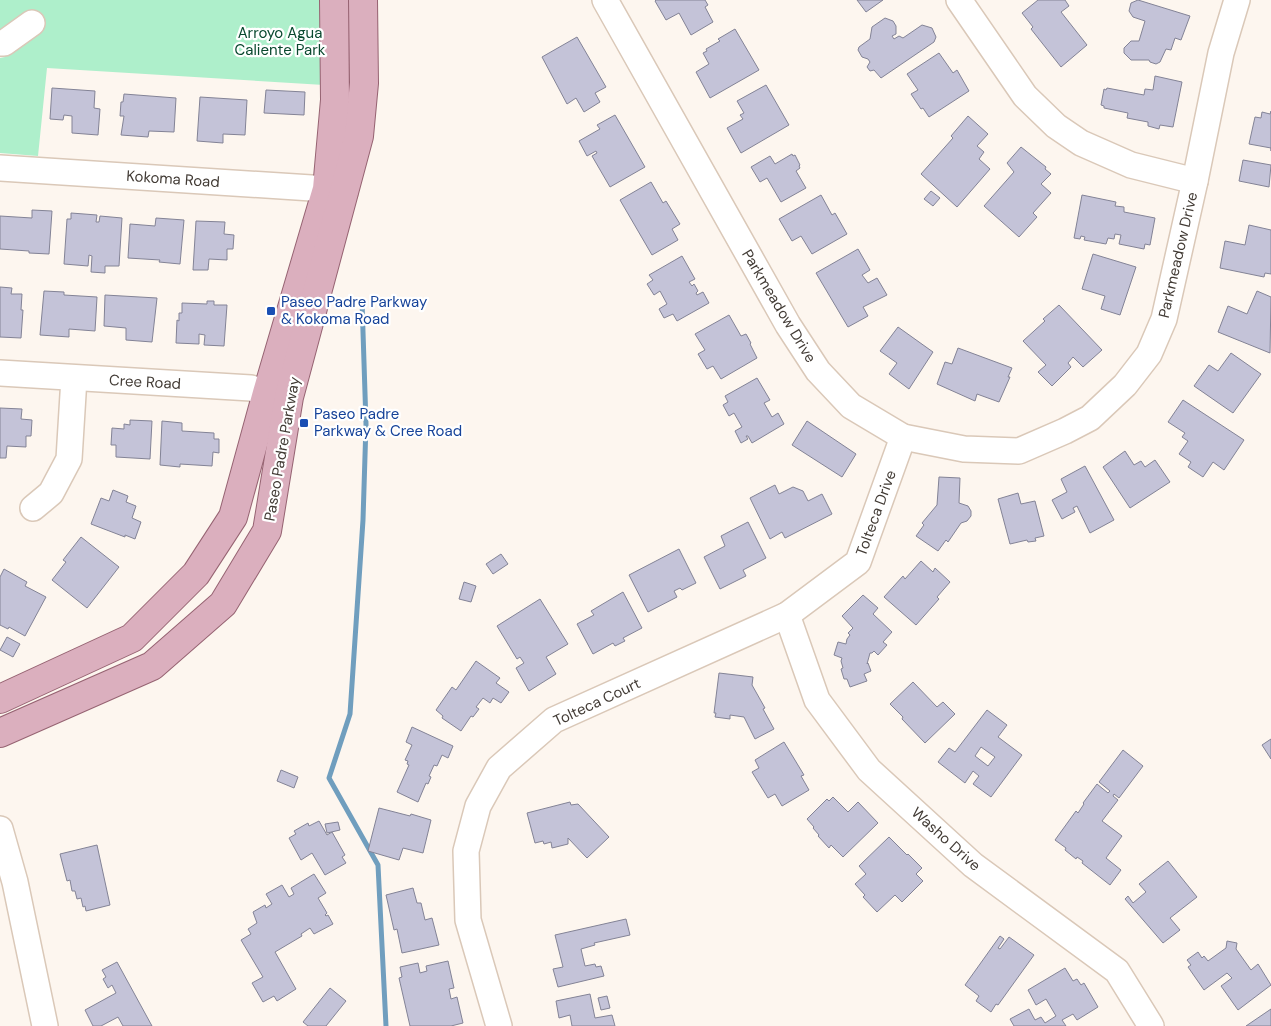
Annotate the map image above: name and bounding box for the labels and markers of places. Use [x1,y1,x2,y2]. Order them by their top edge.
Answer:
place label: Paseo Padre Parkway & Kokoma Road [281,292,428,329]
marker: Paseo Padre Parkway & Kokoma Road [265,305,277,317]
place label: Paseo Padre Parkway & Cree Road [314,404,462,441]
marker: Paseo Padre Parkway & Cree Road [298,417,310,429]

